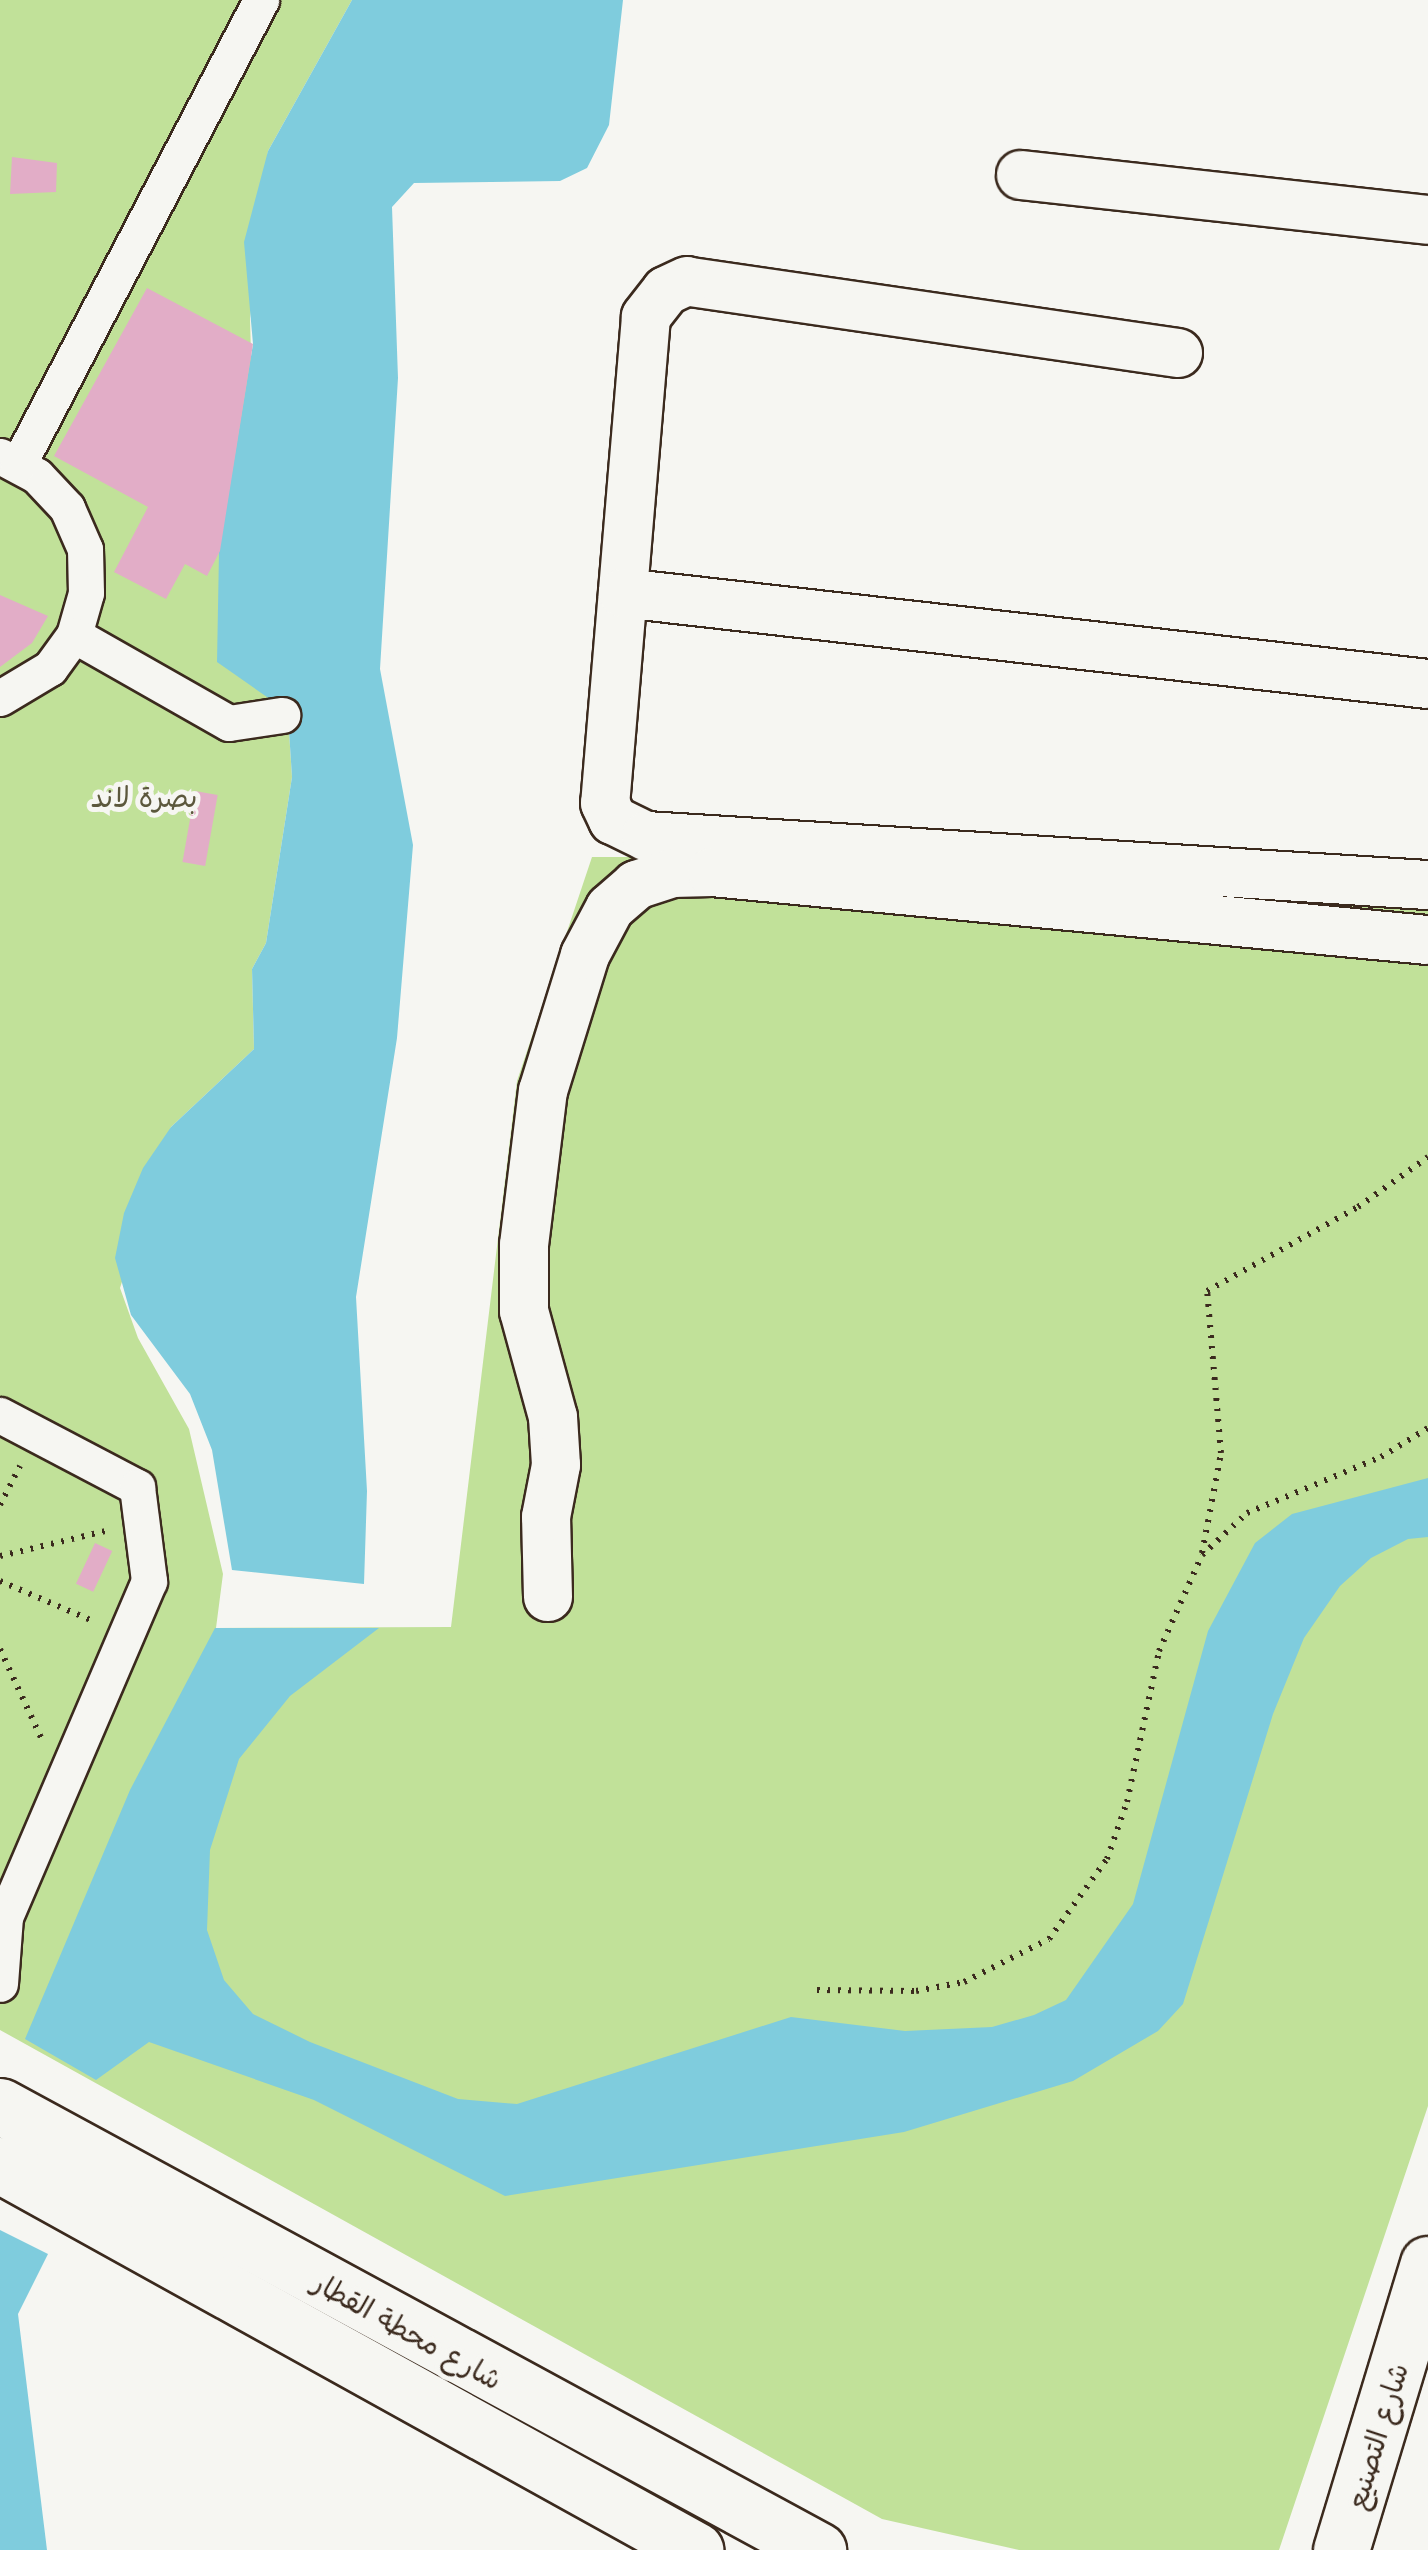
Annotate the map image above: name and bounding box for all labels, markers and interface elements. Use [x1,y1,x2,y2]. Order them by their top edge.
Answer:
park label: بصرة لاند [91,779,197,813]
street label: شارع محطة القطار [308,2264,508,2396]
street label: شارع التصنيع [1338,2359,1414,2513]

